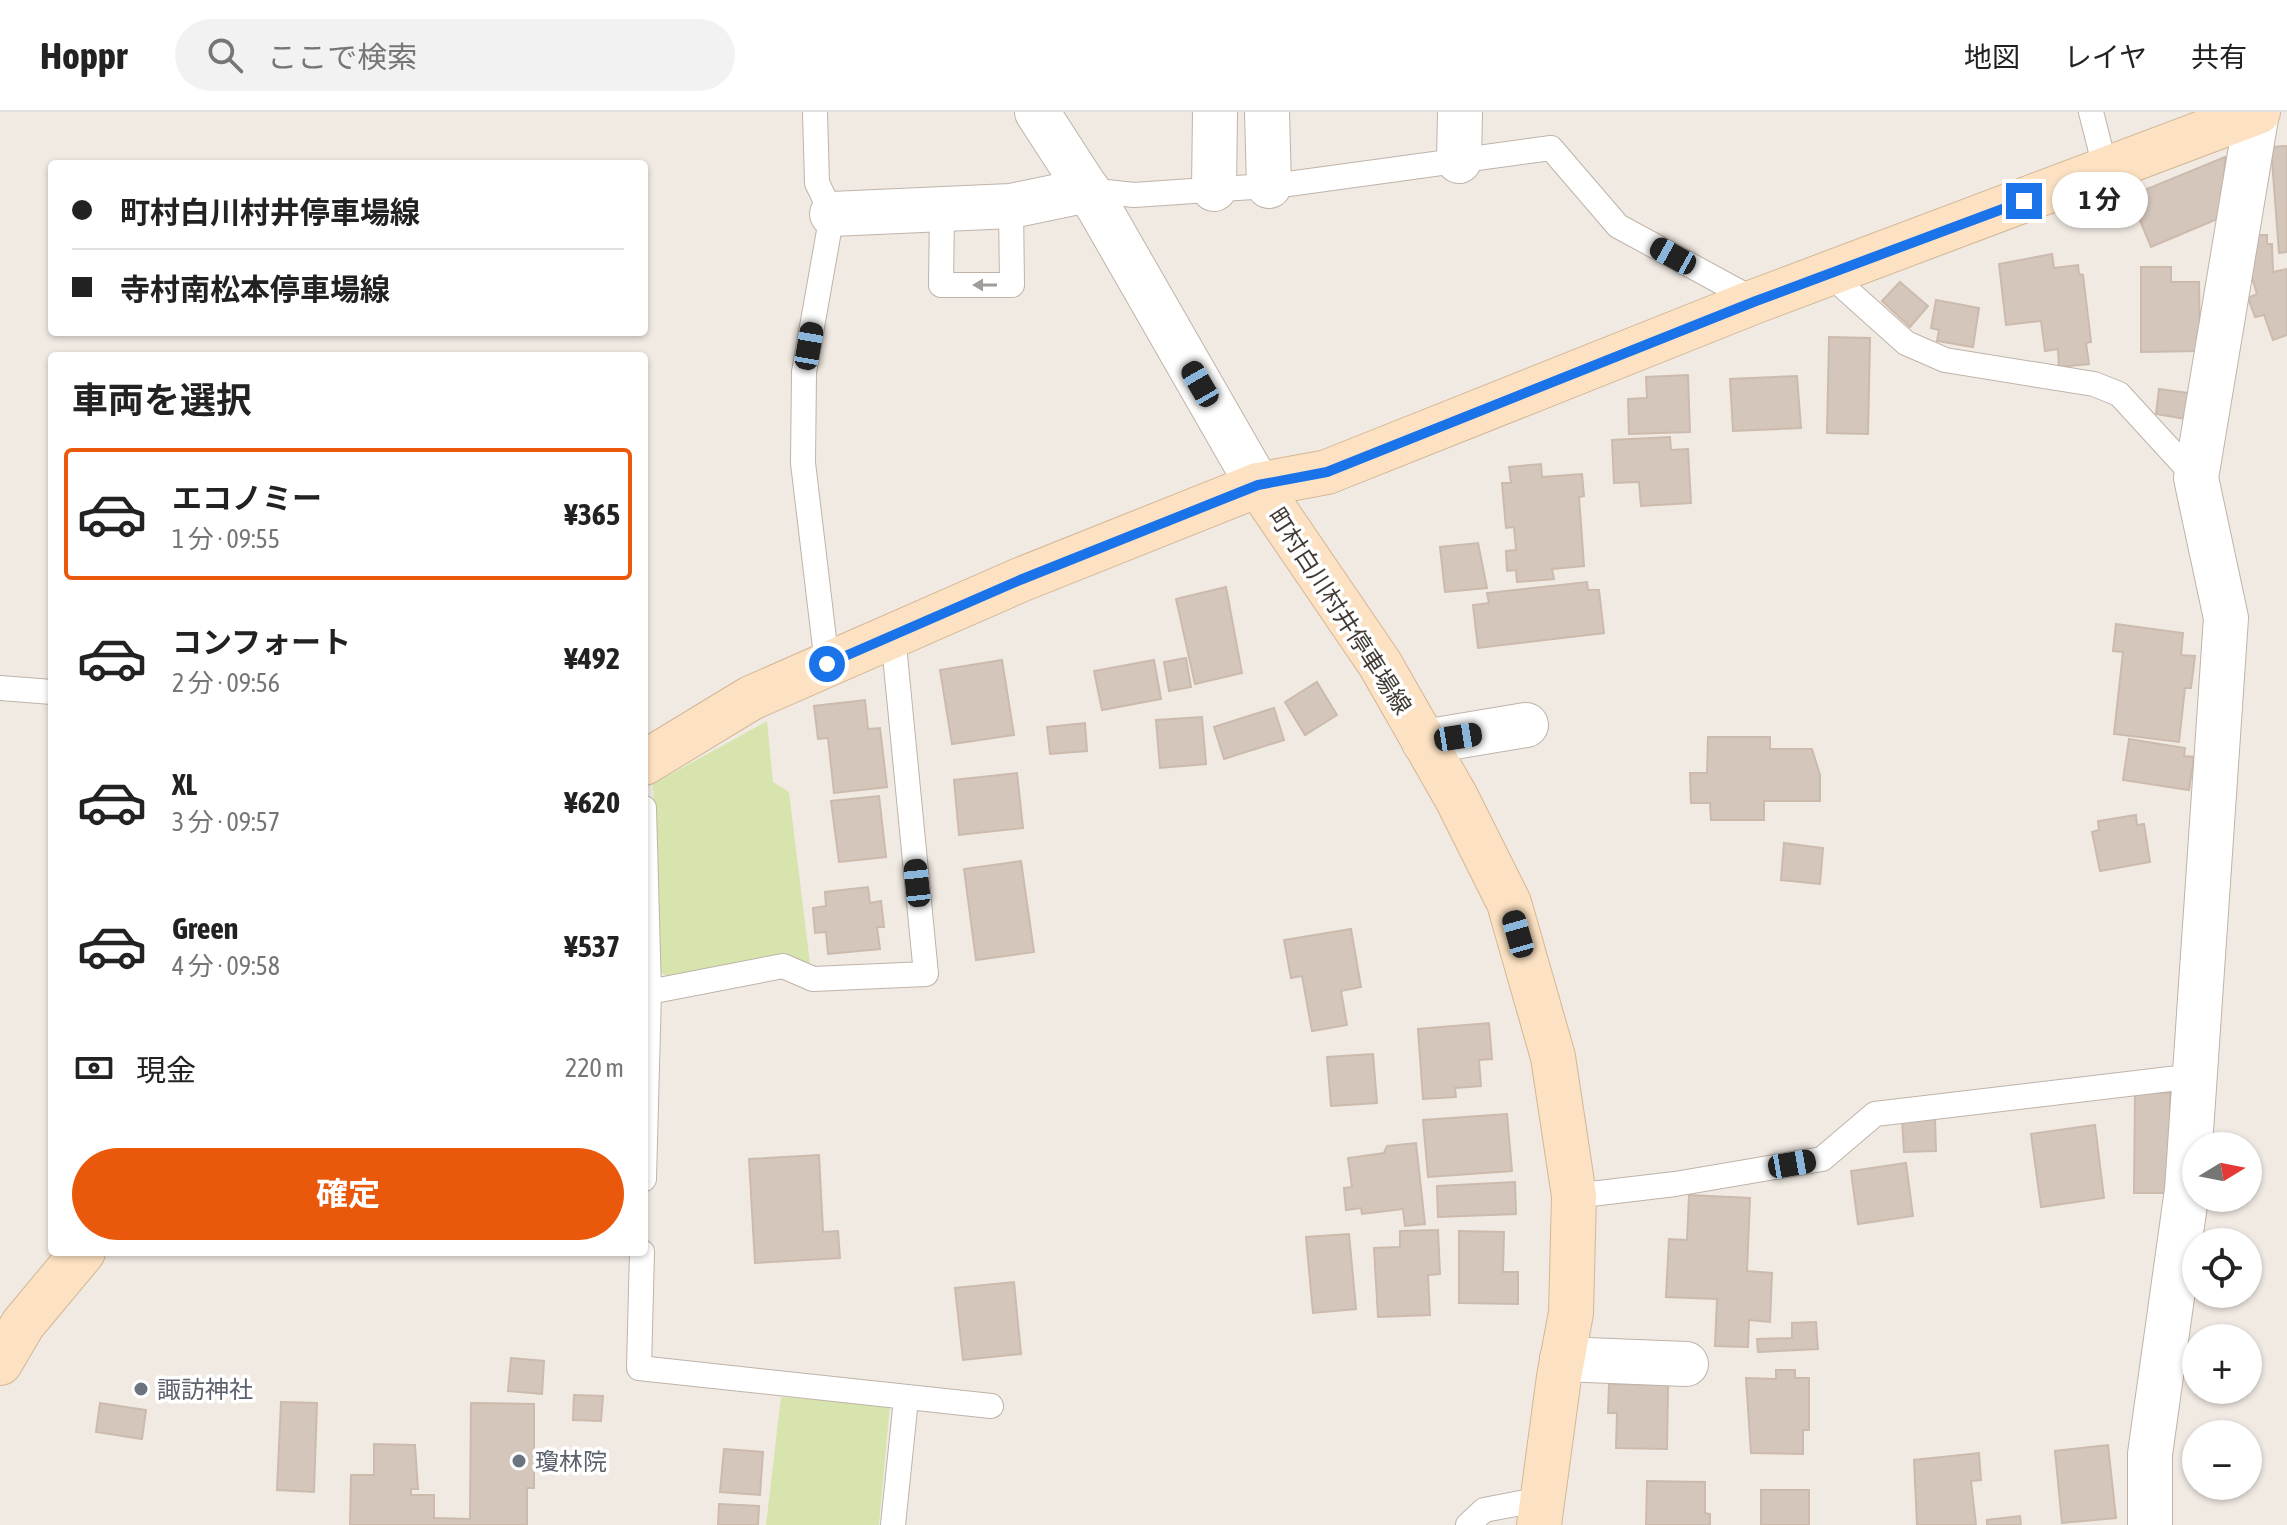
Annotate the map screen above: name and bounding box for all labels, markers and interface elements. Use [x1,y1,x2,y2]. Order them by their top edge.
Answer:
search box [175,19,735,91]
icon: search [203,33,247,77]
text: Hoppr [40,34,127,77]
text: ここで検索 [267,40,417,74]
text: 地図 [1964,41,2020,73]
text: レイヤ [2064,41,2147,73]
text: 共有 [2191,41,2247,73]
callout: 1 分 [2052,173,2148,229]
route end [2006,183,2042,219]
text: 1 分 [2079,185,2121,215]
text: 町村白川村井停車場線 [120,195,420,229]
car [1646,234,1700,278]
text: 寺村南松本停車場線 [120,272,390,306]
one-way arrow [972,279,997,291]
car [793,320,825,372]
car [1178,357,1222,411]
text: 車両を選択 [72,379,252,421]
icon: car [76,478,148,550]
text: エコノミー [172,481,322,515]
text: ¥365 [564,497,620,531]
street label: 町村白川村井停車場線 [1263,503,1417,719]
text: 1 分 · 09:55 [172,524,280,554]
icon: car [76,622,148,694]
text: コンフォート [172,625,351,659]
text: ¥492 [564,641,620,675]
route start [809,646,845,682]
text: 2 分 · 09:56 [172,668,280,698]
car [1432,721,1484,753]
icon: car [76,766,148,838]
text: XL [172,767,197,801]
text: ¥620 [564,785,620,819]
text: 3 分 · 09:57 [172,807,280,837]
car [903,858,931,908]
car [1500,908,1536,960]
icon: car [76,910,148,982]
text: Green [172,911,238,945]
text: ¥537 [564,929,620,963]
text: 4 分 · 09:58 [172,951,280,981]
icon: cash [72,1046,116,1090]
text: 現金 [136,1053,196,1087]
text: 220 m [565,1053,624,1083]
north arrow [2182,1132,2262,1212]
map controls [2182,1132,2262,1500]
button: 確定 [72,1148,624,1240]
car [1766,1148,1818,1180]
button: locate [2182,1228,2262,1308]
button: + [2182,1324,2262,1404]
place label: 諏訪神社 [157,1376,253,1403]
marker: 諏訪神社 [132,1380,150,1398]
button: − [2182,1420,2262,1500]
place label: 瓊林院 [535,1448,607,1475]
marker: 瓊林院 [510,1452,528,1470]

